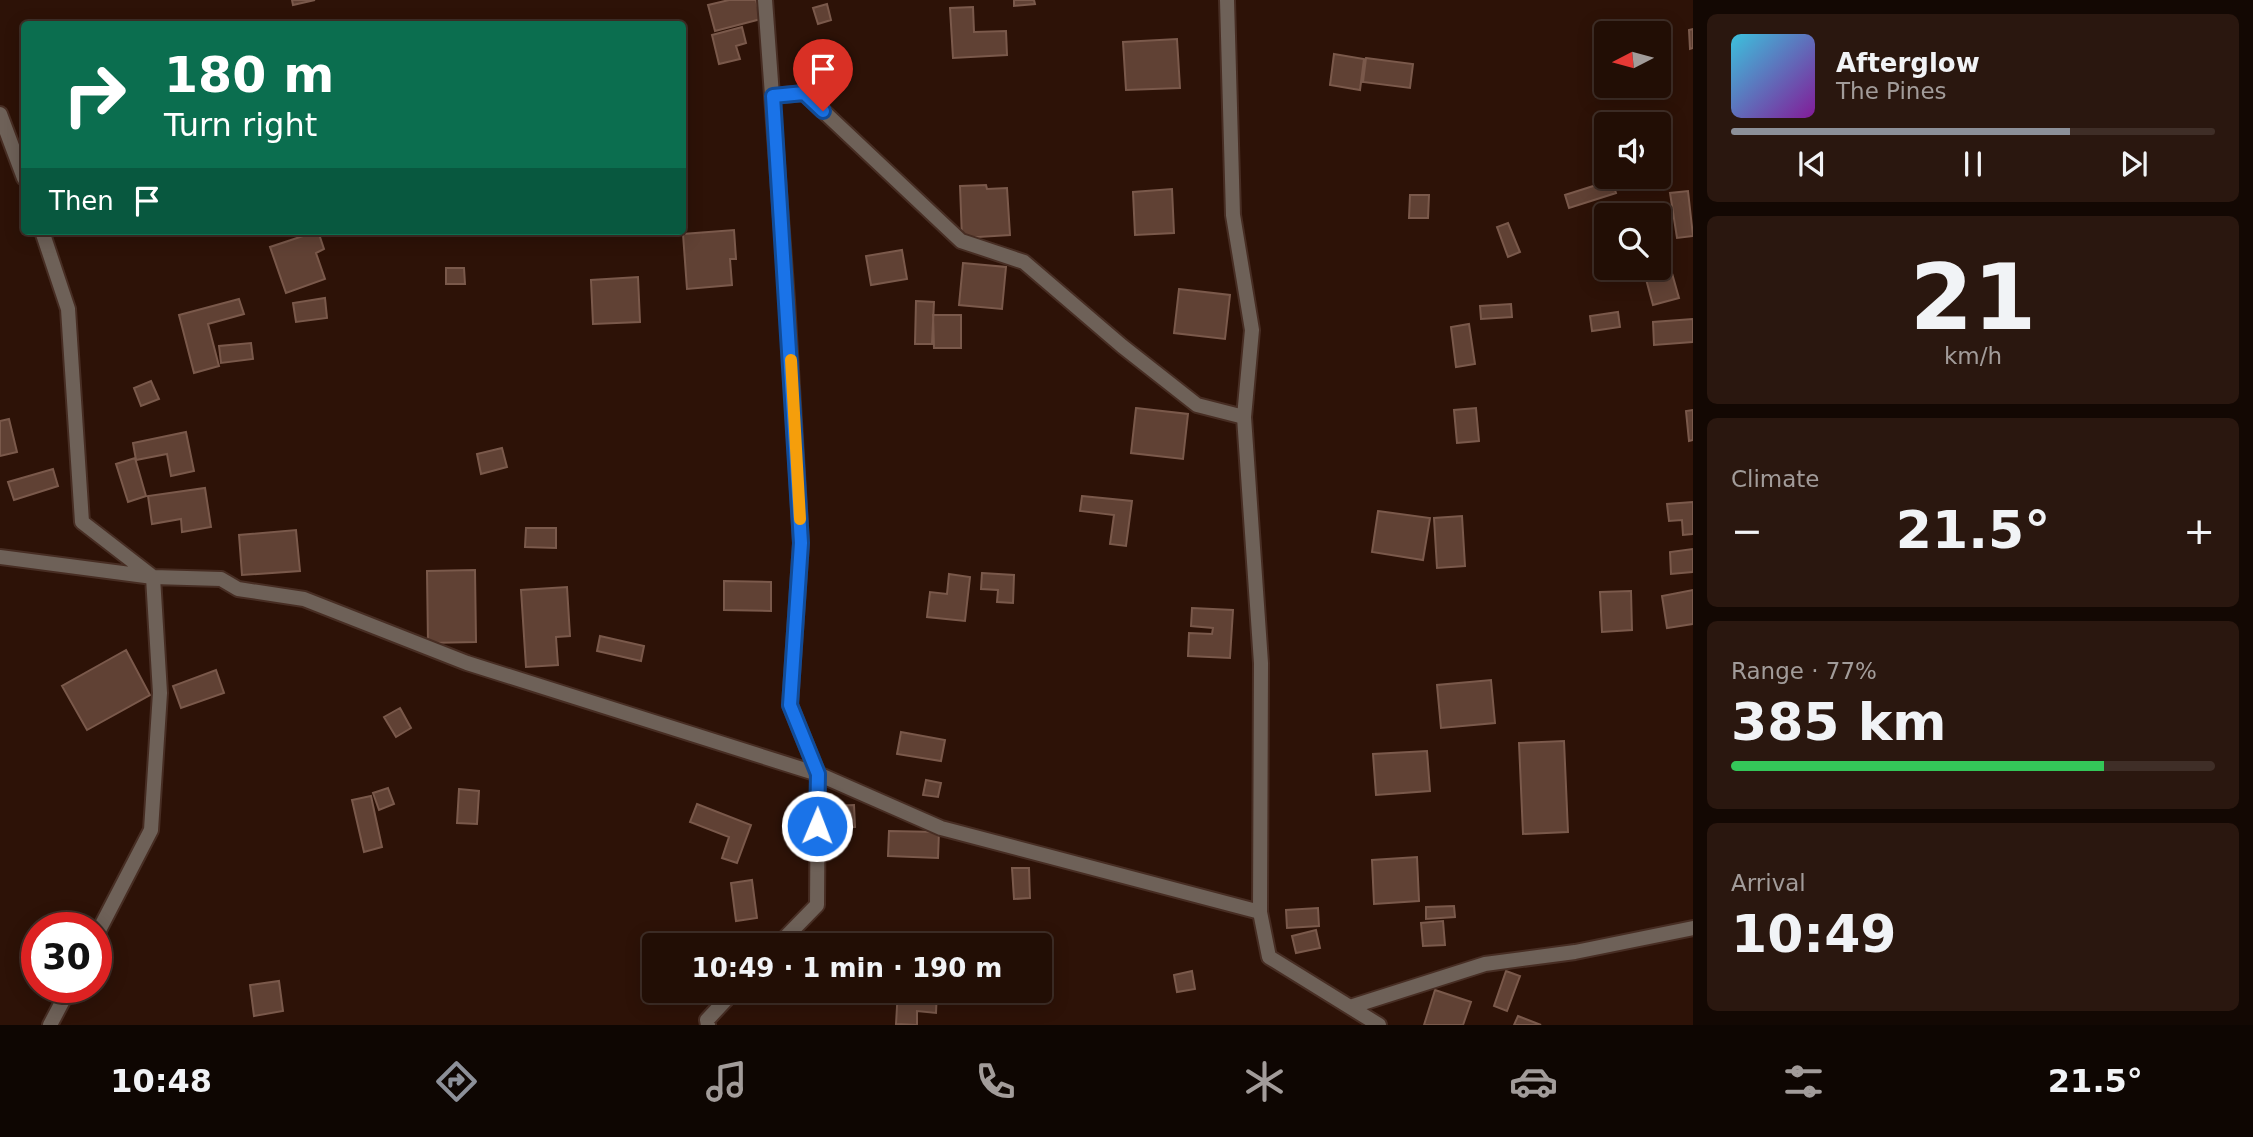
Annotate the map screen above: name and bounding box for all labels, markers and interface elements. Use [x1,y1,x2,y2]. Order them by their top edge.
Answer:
north arrow [1594,21,1671,98]
map controls [1594,21,1671,280]
pin [793,39,853,111]
text: 180 m [164,47,334,104]
text: Afterglow [1836,48,1980,78]
icon: right [49,49,140,140]
icon: arrive [804,50,842,88]
text: The Pines [1836,78,1947,104]
text: Turn right [164,106,317,144]
button: sound [1594,112,1671,189]
icon: previous [1793,145,1831,183]
icon: pause [1954,145,1992,183]
icon: next [2115,145,2153,183]
icon: arrive [128,182,166,220]
text: Then [49,186,114,216]
button: search [1594,203,1671,280]
text: 21 [1910,245,2036,350]
text: km/h [1944,343,2002,369]
text: Climate [1731,466,1820,492]
text: 21.5° [1896,500,2050,560]
text: − [1731,509,1763,553]
text: + [2183,509,2215,553]
text: Range · 77% [1731,658,1877,684]
text: 385 km [1731,692,1946,752]
position arrow [780,789,854,863]
text: Arrival [1731,870,1806,896]
text: 10:49 [1731,904,1897,964]
speed limit sign: 30 [21,912,112,1003]
text: 10:49 · 1 min · 190 m [692,953,1002,983]
icon: directions [432,1057,481,1106]
icon: music [702,1057,751,1106]
icon: phone [971,1057,1020,1106]
icon: climate [1240,1057,1289,1106]
icon: car [1509,1057,1558,1106]
icon: filters [1779,1057,1828,1106]
text: 10:48 [110,1062,212,1100]
text: 21.5° [2048,1062,2143,1100]

